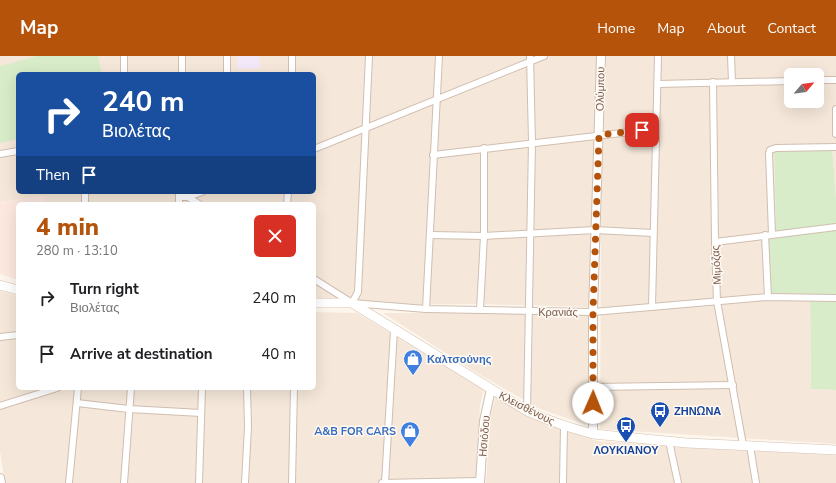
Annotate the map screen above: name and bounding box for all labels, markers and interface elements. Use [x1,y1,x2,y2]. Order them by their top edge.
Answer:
text: Map [20,15,58,41]
text: Home [597,19,635,38]
text: Map [657,19,685,38]
text: About [707,19,746,38]
text: Contact [768,19,816,38]
street label: Ολύμπου [593,67,608,111]
north arrow [784,68,824,108]
map controls [784,68,824,108]
text: 240 m [102,83,185,121]
icon: right [36,88,88,140]
pin [625,113,659,147]
text: Βιολέτας [102,119,171,143]
icon: arrive [631,119,653,141]
icon: arrive [78,164,100,186]
text: Then [36,165,70,185]
text: 4 min [36,211,99,243]
button: close [254,215,296,257]
text: 280 m · 13:10 [36,242,118,260]
street label: Μιμόζας [708,245,725,285]
text: Turn right [70,279,139,299]
icon: right [36,287,58,309]
text: 240 m [252,288,296,308]
text: Βιολέτας [70,299,120,317]
street label: Κρανιάς [538,305,578,320]
icon: arrive [36,343,58,365]
text: Arrive at destination [70,344,213,364]
text: 40 m [261,344,296,364]
shop icon: Καλτσούνης [402,348,424,376]
place label: Καλτσούνης [427,352,492,367]
position arrow [572,382,614,424]
street label: Κλεισθένους [496,388,557,429]
bus stop icon: ΖΗΝΩΝΑ [649,400,671,428]
place label: ΖΗΝΩΝΑ [674,404,721,419]
street label: Ησιόδου [475,415,494,457]
bus stop icon: ΛΟΥΚΙΑΝΟΥ [615,415,637,443]
shop icon: A&B FOR CARS [399,420,421,448]
place label: A&B FOR CARS [314,424,396,439]
place label: ΛΟΥΚΙΑΝΟΥ [593,443,659,458]

